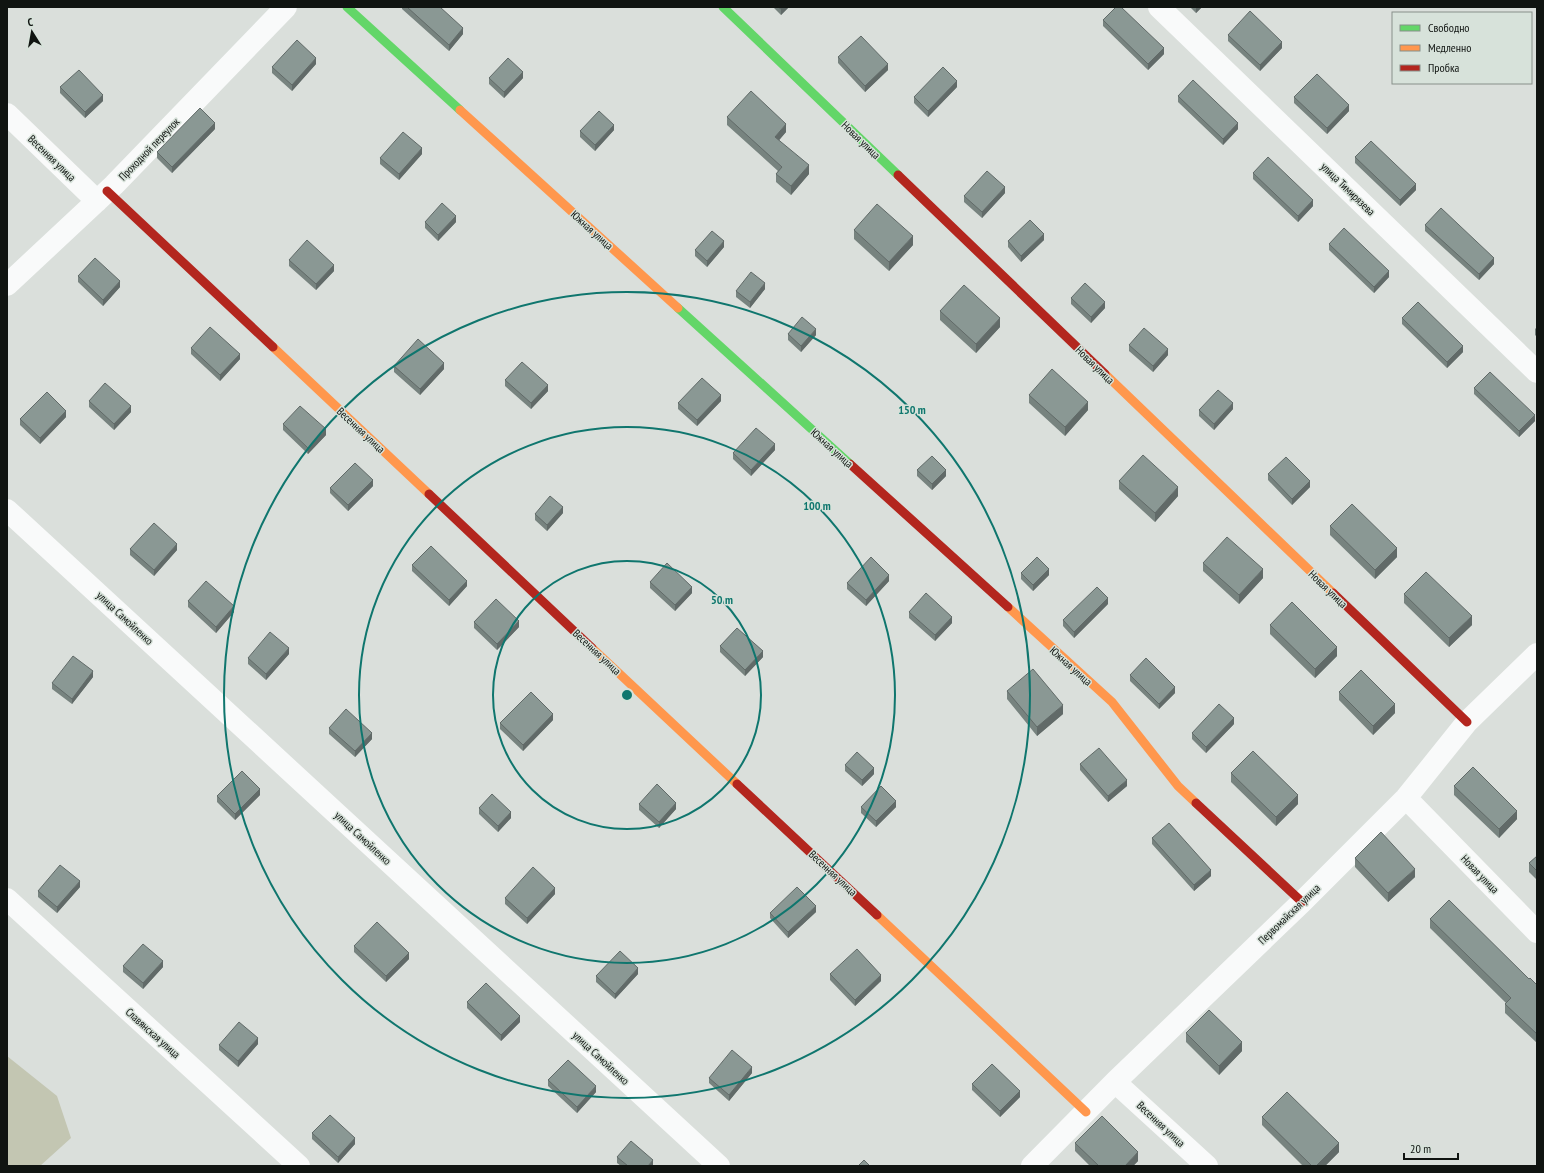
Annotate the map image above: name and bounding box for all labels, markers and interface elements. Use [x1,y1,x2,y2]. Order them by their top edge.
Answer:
north arrow [12,12,52,52]
legend [1392,12,1532,84]
text: С [26,15,34,30]
text: Свободно [1428,20,1470,35]
text: Медленно [1428,40,1471,55]
text: Пробка [1428,60,1460,75]
street label: Проходной переулок [116,114,183,183]
street label: Новая улица [839,118,883,162]
street label: Весенняя улица [25,132,79,184]
street label: улица Тимирязева [1318,160,1378,218]
street label: Южная улица [568,207,616,253]
street label: Новая улица [1073,343,1117,387]
text: 150 m [898,402,926,417]
street label: Весенняя улица [334,404,388,456]
street label: Южная улица [808,425,856,471]
text: 100 m [803,498,831,513]
street label: Новая улица [1306,567,1350,611]
street label: улица Самойленко [94,588,156,648]
text: 50 m [711,592,733,607]
street label: Весенняя улица [570,626,624,678]
street label: Южная улица [1047,643,1095,689]
centre of rings [620,688,634,702]
street label: улица Самойленко [332,808,394,868]
street label: Весенняя улица [806,847,860,899]
street label: Новая улица [1458,852,1502,896]
street label: Первомайская улица [1255,881,1323,947]
street label: Славянская улица [123,1005,183,1061]
street label: улица Самойленко [570,1028,632,1088]
street label: Весенняя улица [1134,1098,1188,1150]
scale bar [1404,1135,1458,1161]
text: 20 m [1410,1141,1431,1156]

